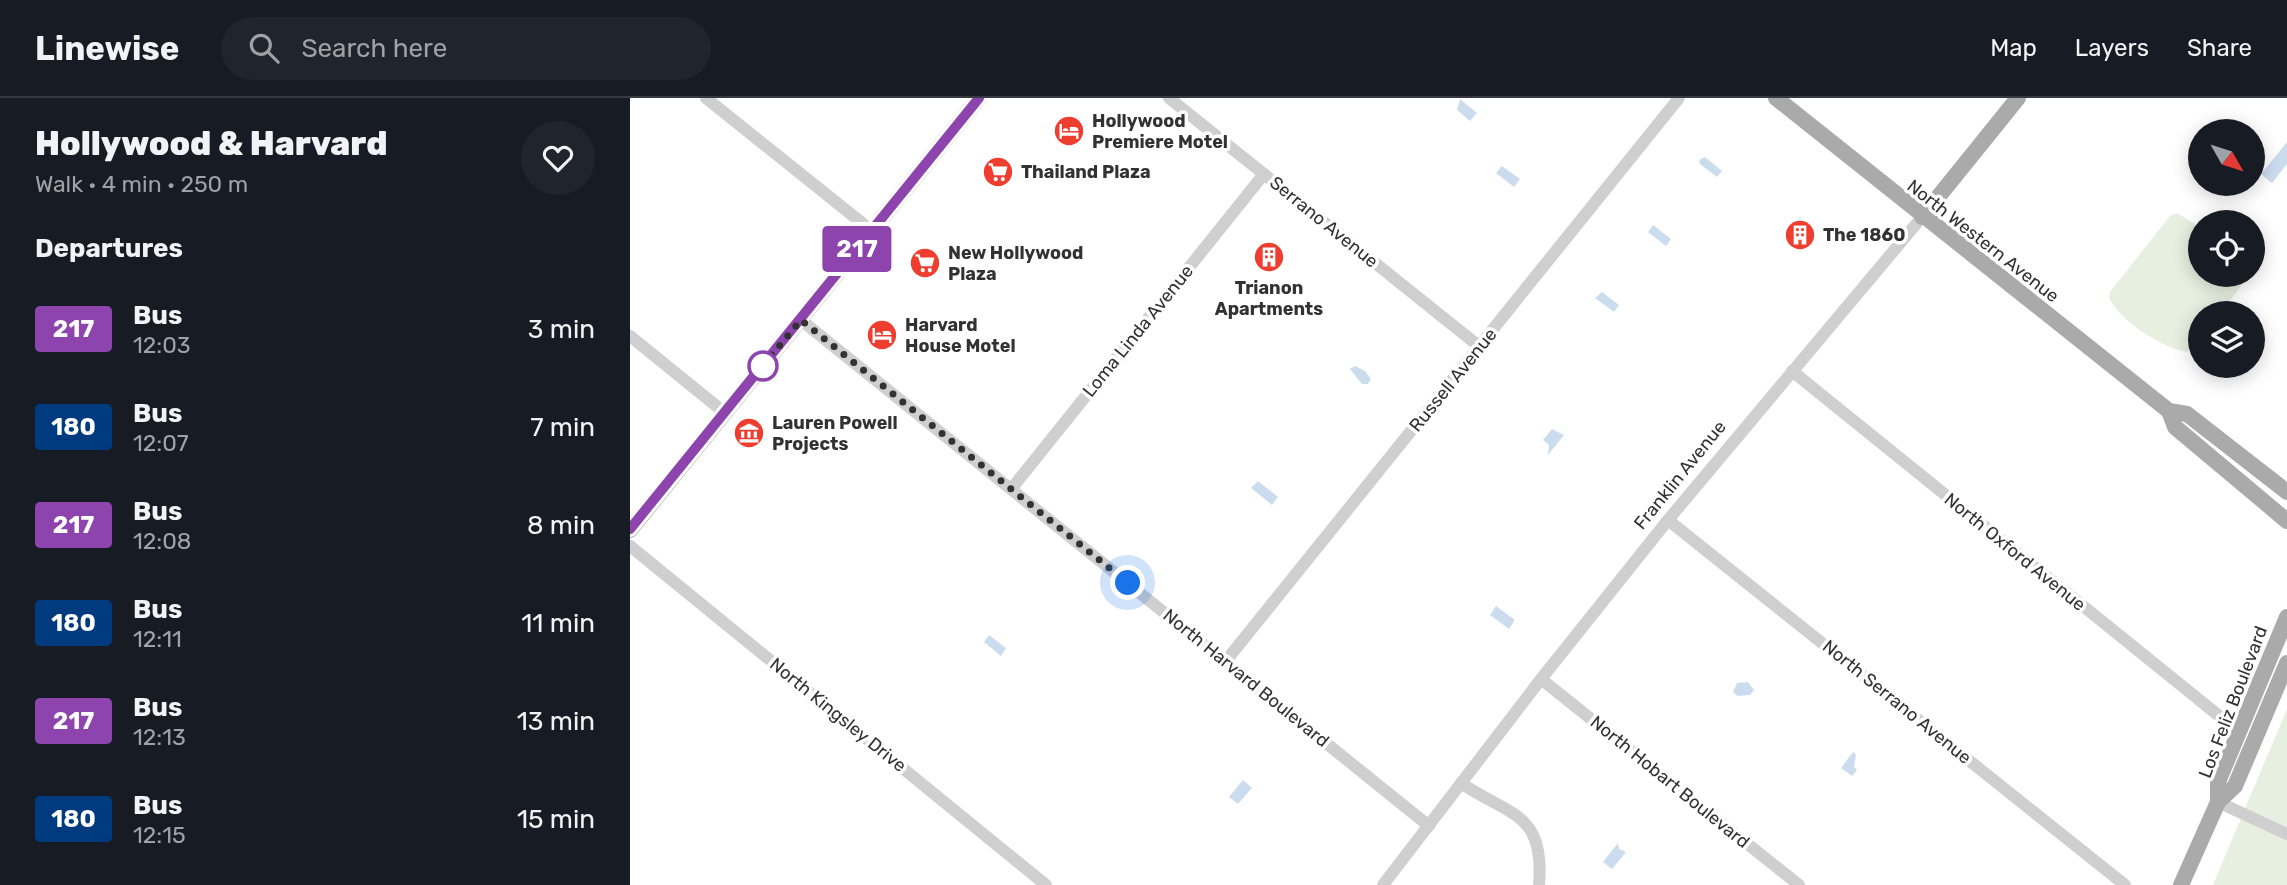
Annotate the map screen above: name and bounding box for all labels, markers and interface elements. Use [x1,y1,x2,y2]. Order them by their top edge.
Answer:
search box [221,17,711,80]
text: Linewise [35,29,179,68]
icon: search [245,29,283,67]
text: Search here [301,33,447,64]
text: Map [1990,34,2037,62]
text: Layers [2075,34,2149,62]
text: Share [2187,34,2252,62]
place label: Hollywood Premiere Motel [1092,110,1228,153]
hotel icon: Hollywood Premiere Motel [1052,114,1086,148]
north arrow [2188,119,2264,196]
map controls [2188,119,2265,378]
button: heart [521,121,595,195]
text: Hollywood & Harvard [35,124,388,163]
supermarket icon: Thailand Plaza [981,155,1015,189]
place label: Thailand Plaza [1021,161,1151,183]
text: Walk · 4 min · 250 m [35,170,248,198]
street label: Serrano Avenue [1265,172,1383,272]
street label: North Western Avenue [1903,175,2063,307]
button: locate [2188,210,2265,287]
building icon: The 1860 [1783,218,1817,252]
place label: The 1860 [1823,224,1905,246]
line badge: 217 [817,226,897,272]
text: Departures [35,233,183,264]
text: 217 [836,235,878,263]
building icon: Trianon Apartments [1252,240,1286,274]
place label: New Hollywood Plaza [948,242,1083,285]
supermarket icon: New Hollywood Plaza [908,246,942,280]
street label: Loma Linda Avenue [1078,260,1198,402]
place label: Trianon Apartments [1215,277,1323,320]
text: Bus [133,300,182,331]
button: layers [2188,301,2265,378]
text: 3 min [528,314,595,345]
place label: Harvard House Motel [905,314,1016,357]
text: 217 [53,315,94,343]
hotel icon: Harvard House Motel [865,318,899,352]
street label: Russell Avenue [1405,324,1501,436]
text: 12:03 [133,331,191,359]
unlabelled marker [748,351,778,381]
text: Bus [133,398,182,429]
text: 7 min [530,412,595,443]
place label: Lauren Powell Projects [772,412,898,455]
text: 180 [51,413,96,441]
museum icon: Lauren Powell Projects [732,416,766,450]
street label: Franklin Avenue [1629,416,1731,534]
text: 12:07 [133,429,189,457]
street label: North Oxford Avenue [1940,488,2090,616]
text: Bus [133,496,182,527]
text: 8 min [527,510,595,541]
text: 217 [53,511,94,539]
text: 12:08 [133,527,191,555]
your location [1110,565,1145,600]
text: Bus [133,594,182,625]
street label: North Harvard Boulevard [1159,604,1333,752]
text: 11 min [521,608,595,639]
text: 180 [51,609,96,637]
street label: Los Feliz Boulevard [2194,623,2272,781]
text: 12:11 [133,625,182,653]
street label: North Serrano Avenue [1818,635,1976,769]
street label: North Kingsley Drive [765,653,911,777]
text: Bus [133,692,182,723]
text: 13 min [517,706,595,737]
text: 217 [53,707,94,735]
street label: North Hobart Boulevard [1586,711,1754,853]
text: 12:13 [133,723,186,751]
text: Bus [133,790,182,821]
text: 15 min [517,804,595,835]
text: 180 [51,805,96,833]
text: 12:15 [133,821,186,849]

